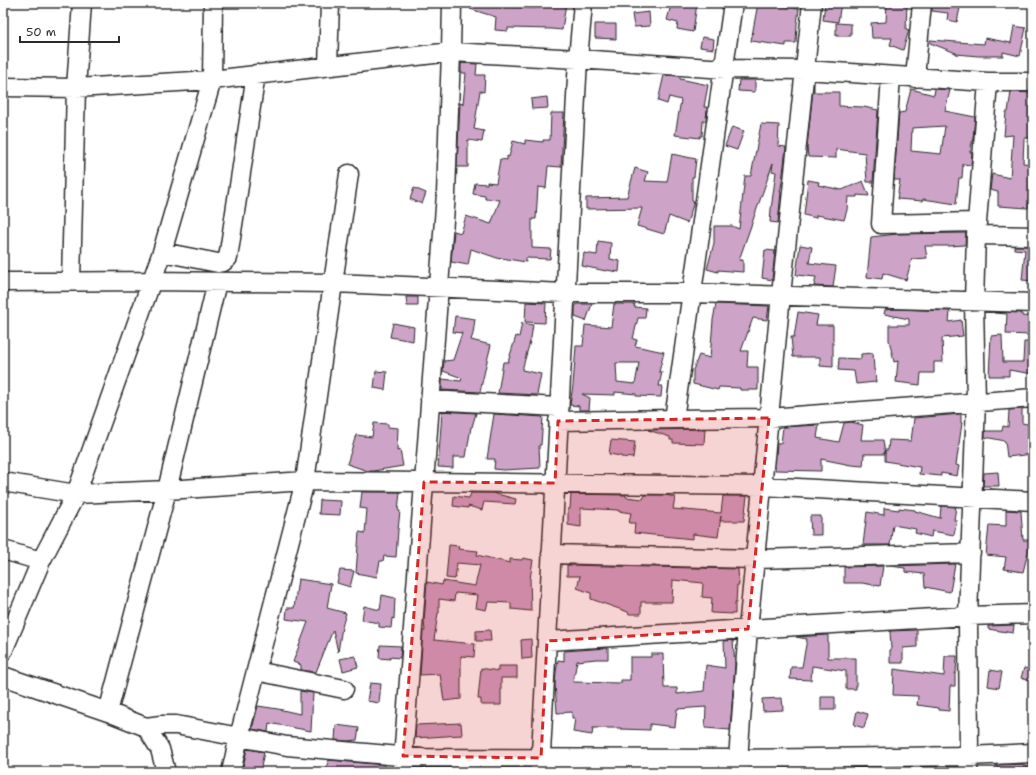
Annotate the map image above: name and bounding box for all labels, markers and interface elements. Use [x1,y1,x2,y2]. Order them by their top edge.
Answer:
scale bar [20,18,119,44]
text: 50 m [26,24,56,40]

